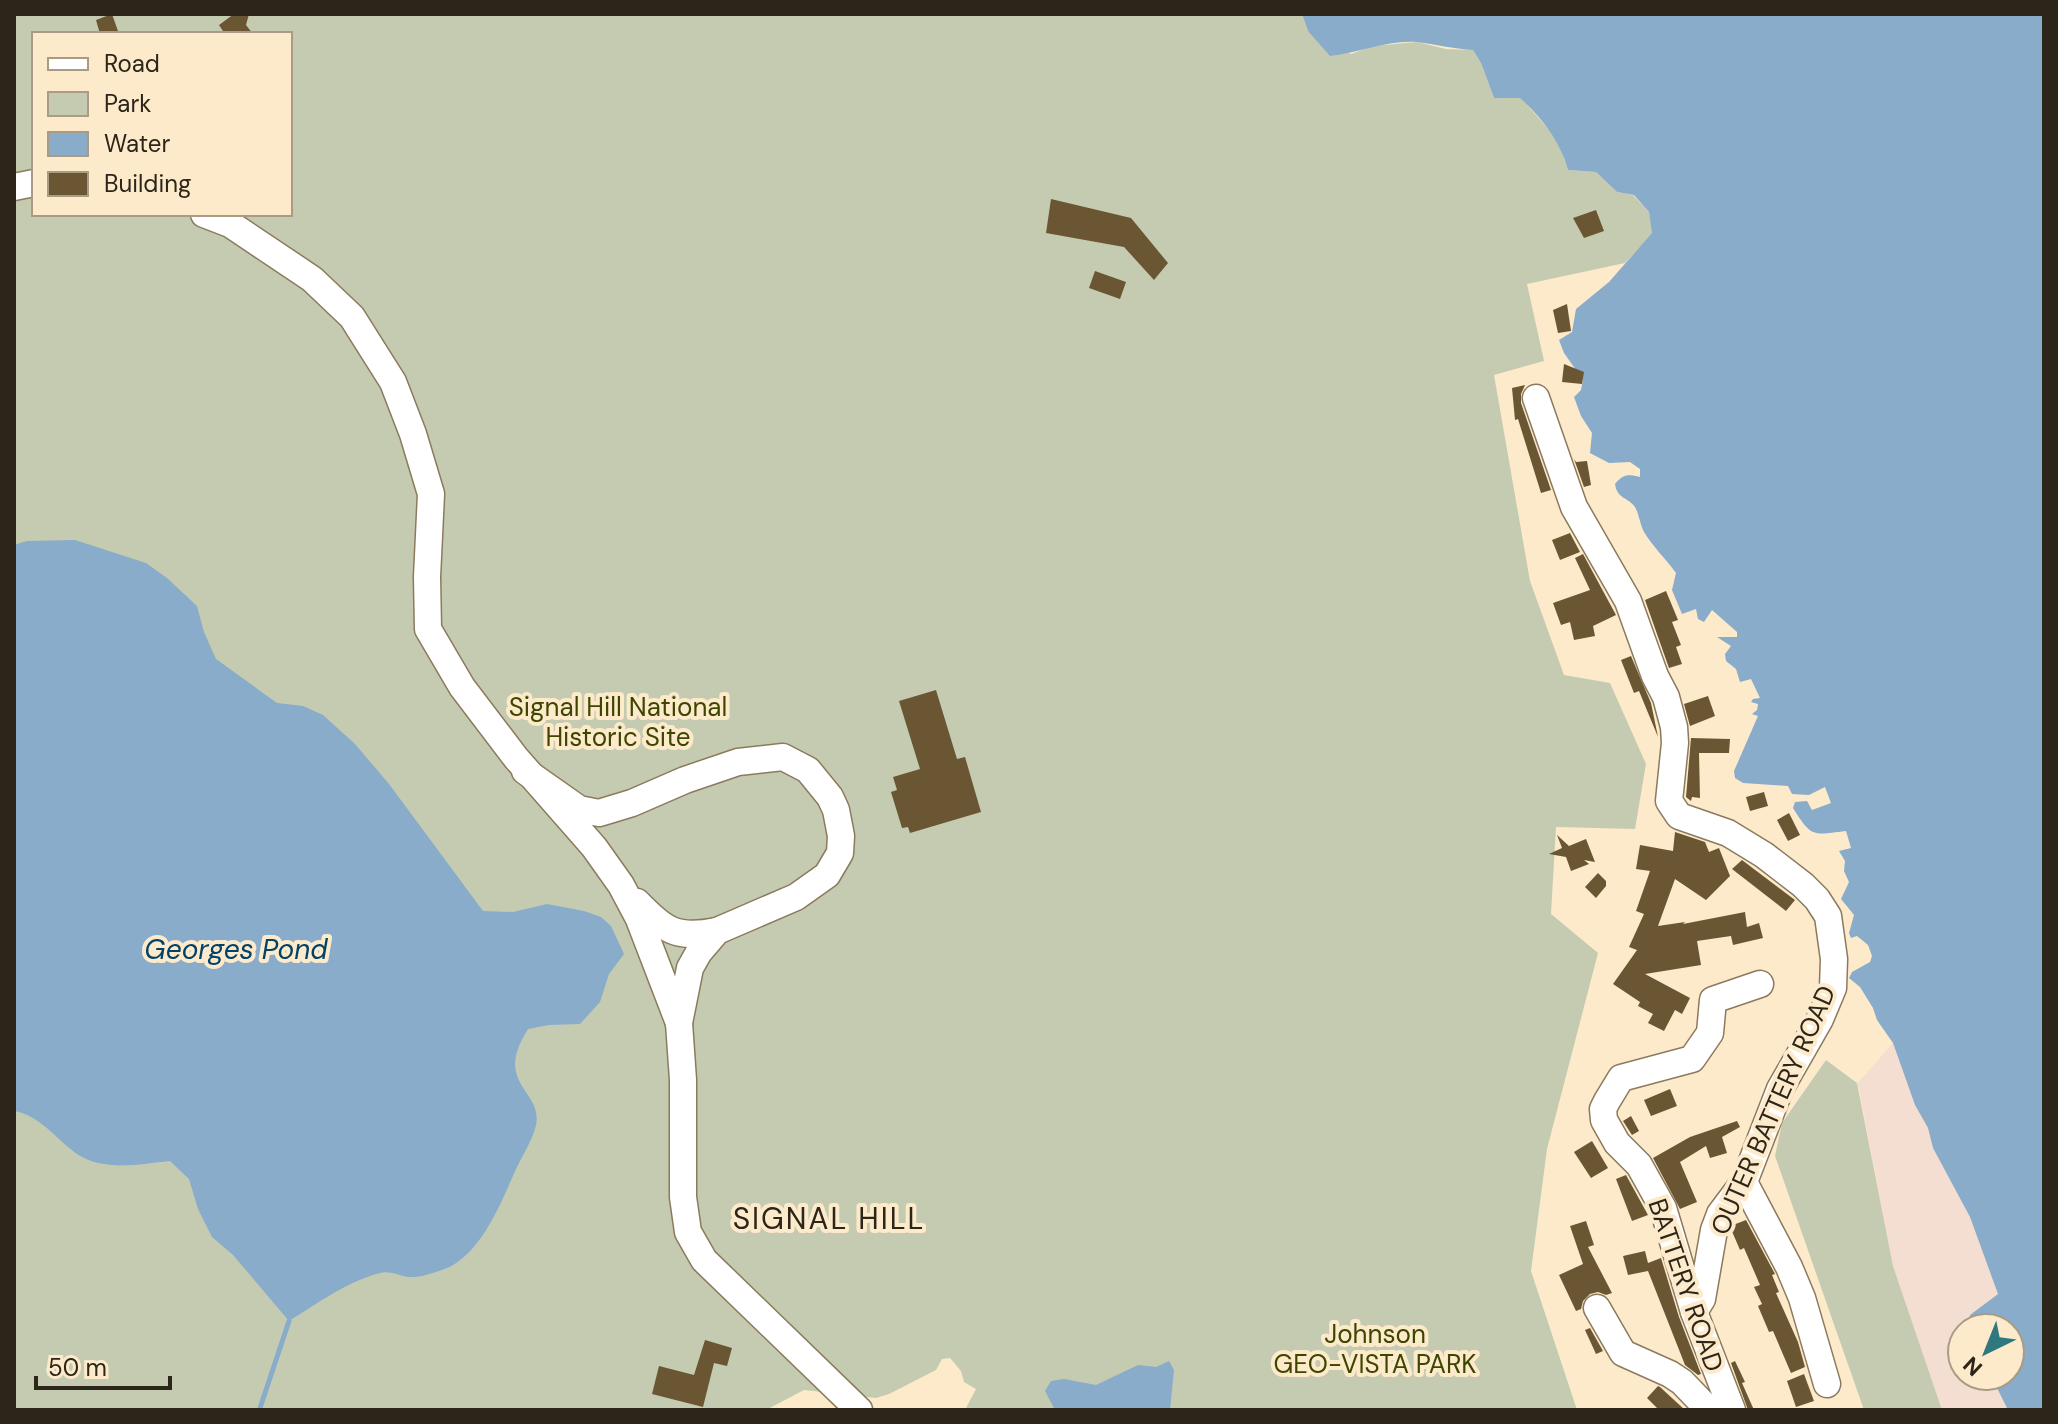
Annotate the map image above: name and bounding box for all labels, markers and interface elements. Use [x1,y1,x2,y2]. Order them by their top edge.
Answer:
legend [32,32,292,216]
text: Road [104,48,160,79]
text: Park [104,88,151,119]
text: Water [104,128,170,159]
text: Building [104,168,191,199]
park label: Signal Hill National Historic Site [509,690,727,754]
water label: Georges Pond [144,931,328,968]
street label: OUTER BATTERY ROAD [1703,980,1843,1240]
street label: BATTERY ROAD [1641,1194,1731,1376]
district label: SIGNAL HILL [733,1199,925,1238]
north arrow [1946,1312,2026,1392]
park label: Johnson GEO-VISTA PARK [1273,1317,1477,1381]
scale bar [36,1340,170,1390]
text: N [1957,1350,1988,1382]
text: 50 m [48,1352,107,1383]

